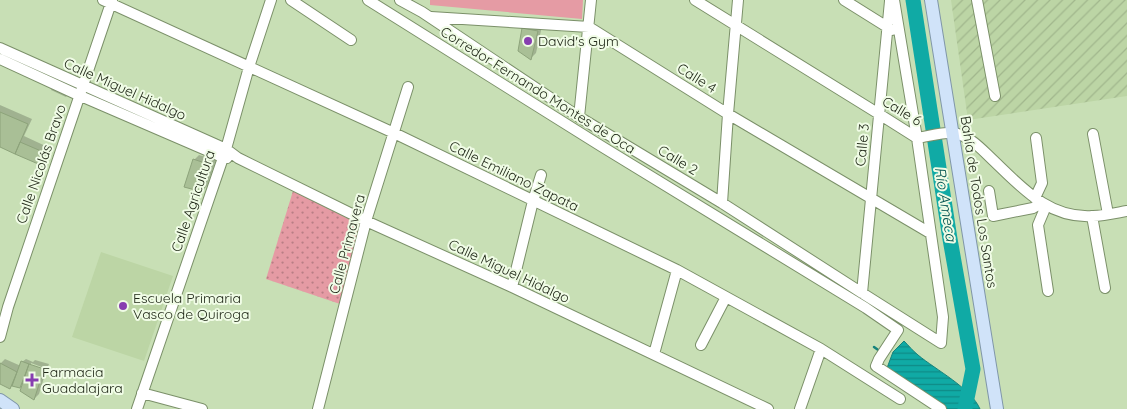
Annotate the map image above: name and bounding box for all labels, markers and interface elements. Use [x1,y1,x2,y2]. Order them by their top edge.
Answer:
street label: Corredor Fernando Montes de Oca [437,22,639,158]
place label: David's Gym [538,32,619,50]
marker: David's Gym [522,35,534,47]
street label: Calle Miguel Hidalgo [61,54,189,124]
street label: Calle 4 [674,59,720,97]
street label: Calle 6 [879,92,926,130]
street label: Calle Nicolás Bravo [12,102,70,226]
street label: Bahía de Todos Los Santos [956,115,1002,289]
street label: Calle 3 [851,123,873,167]
street label: Calle Emiliano Zapata [446,137,582,215]
street label: Calle 2 [655,141,701,179]
street label: Calle Agricultura [167,148,219,254]
water label: Río Ameca [931,165,961,243]
street label: Calle Primavera [325,192,369,296]
street label: Calle Miguel Hidalgo [445,235,573,307]
place label: Escuela Primaria Vasco de Quiroga [133,289,249,323]
marker: Escuela Primaria Vasco de Quiroga [117,300,129,312]
place label: Farmacia Guadalajara [42,363,123,397]
marker: Farmacia Guadalajara [26,374,38,386]

